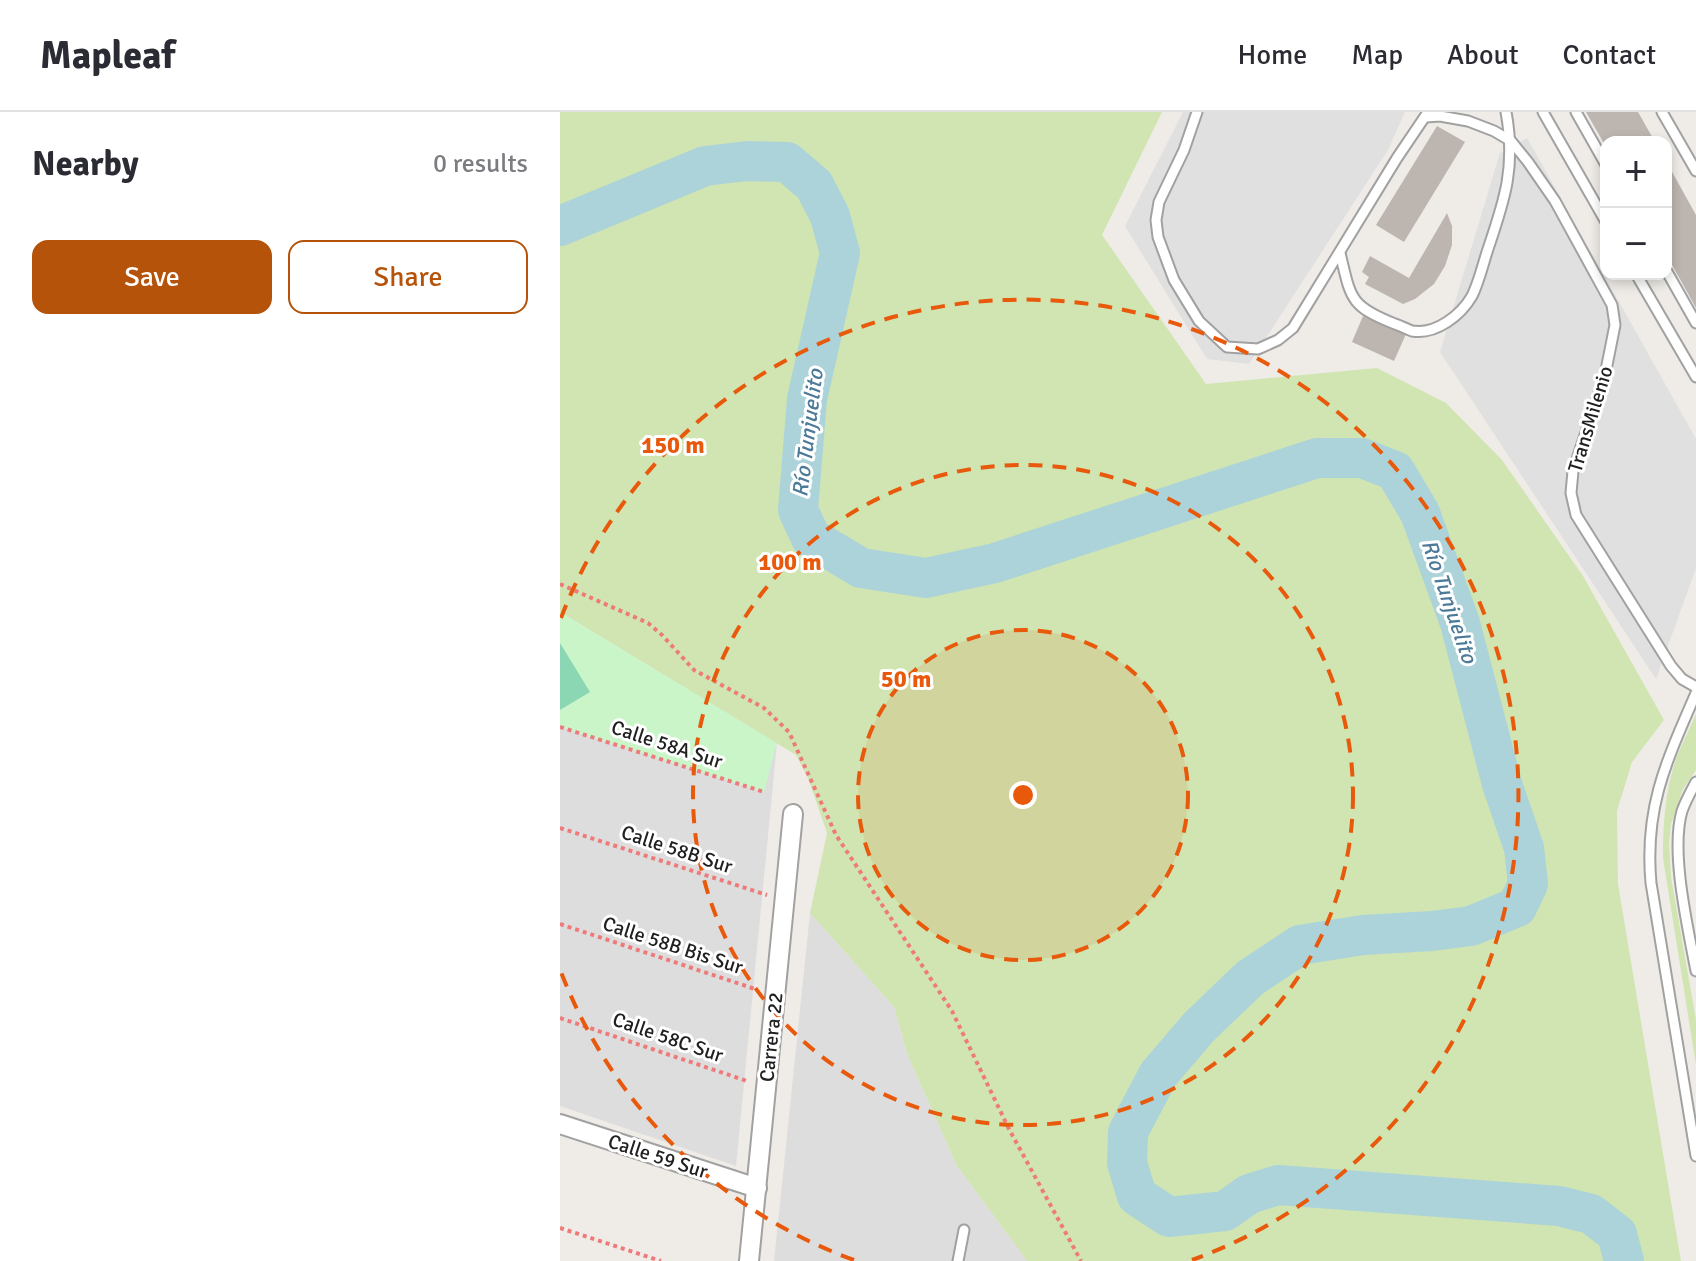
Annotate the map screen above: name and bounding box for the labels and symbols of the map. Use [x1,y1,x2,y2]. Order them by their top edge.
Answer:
street label: TransMilenio [1562,363,1618,475]
water label: Río Tunjuelito [786,366,829,499]
text: 150 m [641,430,705,460]
water label: Río Tunjuelito [1416,536,1484,668]
text: 100 m [758,547,822,577]
text: 50 m [881,664,931,694]
street label: Calle 58A Sur [608,715,726,774]
centre of rings [1009,781,1037,809]
street label: Calle 58B Sur [618,820,736,879]
street label: Calle 58B Bis Sur [600,911,747,980]
street label: Carrera 22 [754,991,789,1083]
street label: Calle 58C Sur [609,1007,727,1068]
street label: Calle 59 Sur [605,1129,711,1185]

